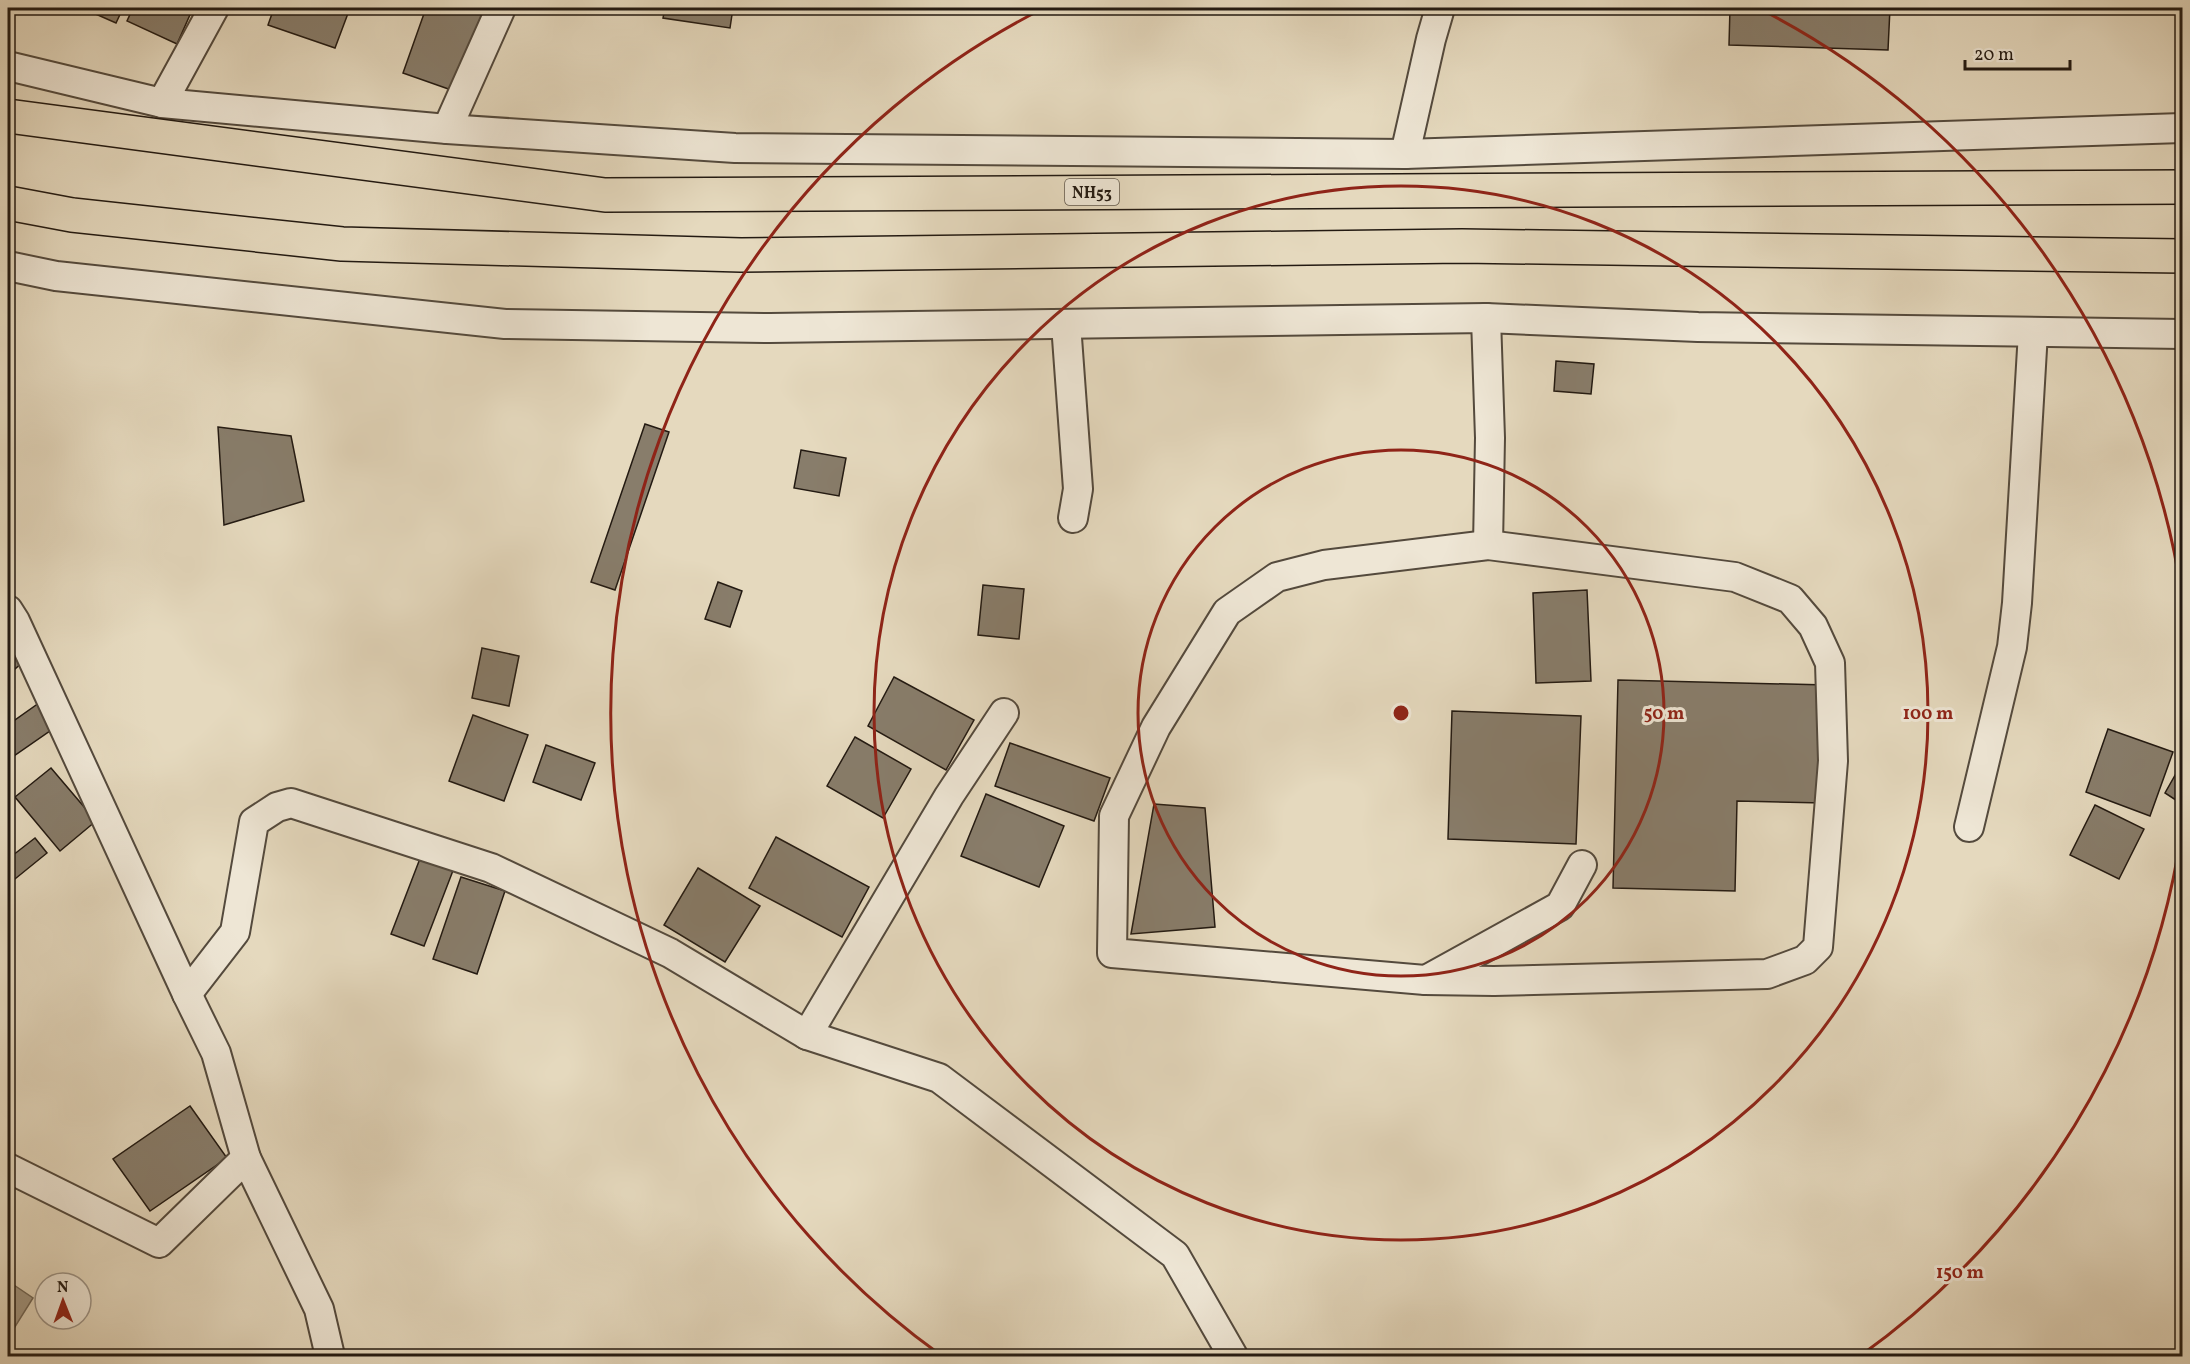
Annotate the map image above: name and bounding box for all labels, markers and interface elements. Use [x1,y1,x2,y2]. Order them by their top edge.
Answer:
scale bar [1965,33,2070,71]
text: 20 m [1974,43,2014,68]
road number: NH53 [1065,179,1119,205]
text: 50 m [1644,702,1684,727]
text: 100 m [1903,702,1953,727]
centre of rings [1391,703,1411,723]
text: 150 m [1936,1261,1984,1286]
north arrow [33,1271,93,1331]
text: N [57,1277,69,1299]

